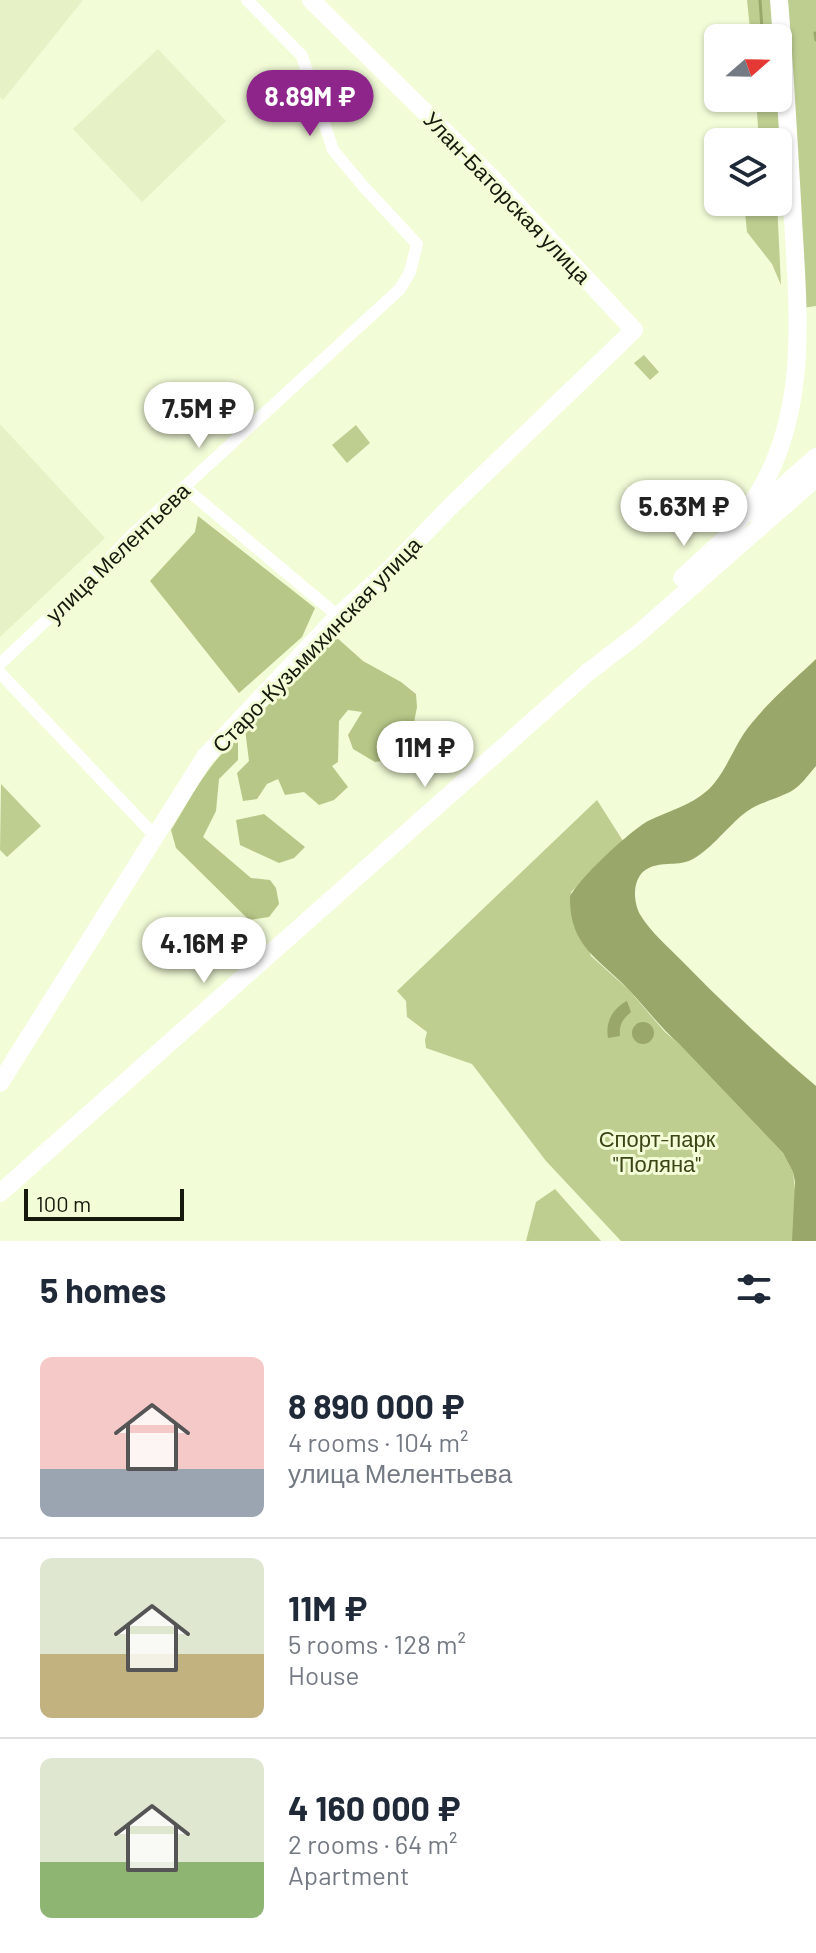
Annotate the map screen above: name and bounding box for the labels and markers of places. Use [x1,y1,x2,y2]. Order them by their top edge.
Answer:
pin: 8.89M ₽ [236,70,384,138]
pin: 7.5M ₽ [134,382,264,450]
pin: 5.63M ₽ [610,480,758,548]
pin: 11M ₽ [369,721,481,789]
pin: 4.16M ₽ [130,917,278,985]

